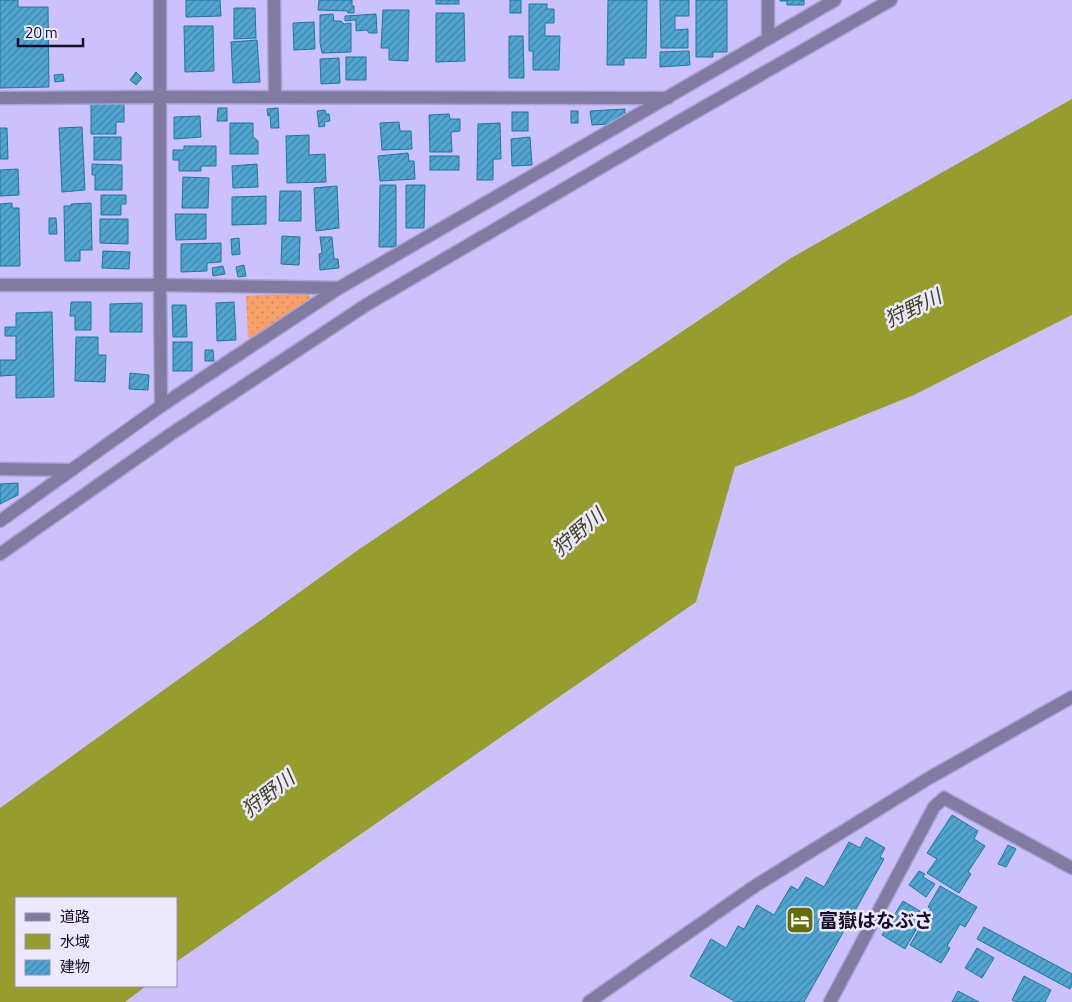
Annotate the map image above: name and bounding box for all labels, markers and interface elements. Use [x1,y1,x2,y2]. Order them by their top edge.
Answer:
scale bar [18,15,82,47]
text: 20 m [25,21,58,44]
water label: 狩野川 [879,280,948,335]
water label: 狩野川 [545,499,612,563]
water label: 狩野川 [235,762,302,824]
legend [15,897,178,987]
text: 道路 [60,905,90,928]
hotel icon: 富嶽はなぶさ [785,905,815,935]
place label: 富嶽はなぶさ [819,905,933,934]
text: 水域 [60,930,90,953]
text: 建物 [60,955,90,978]

